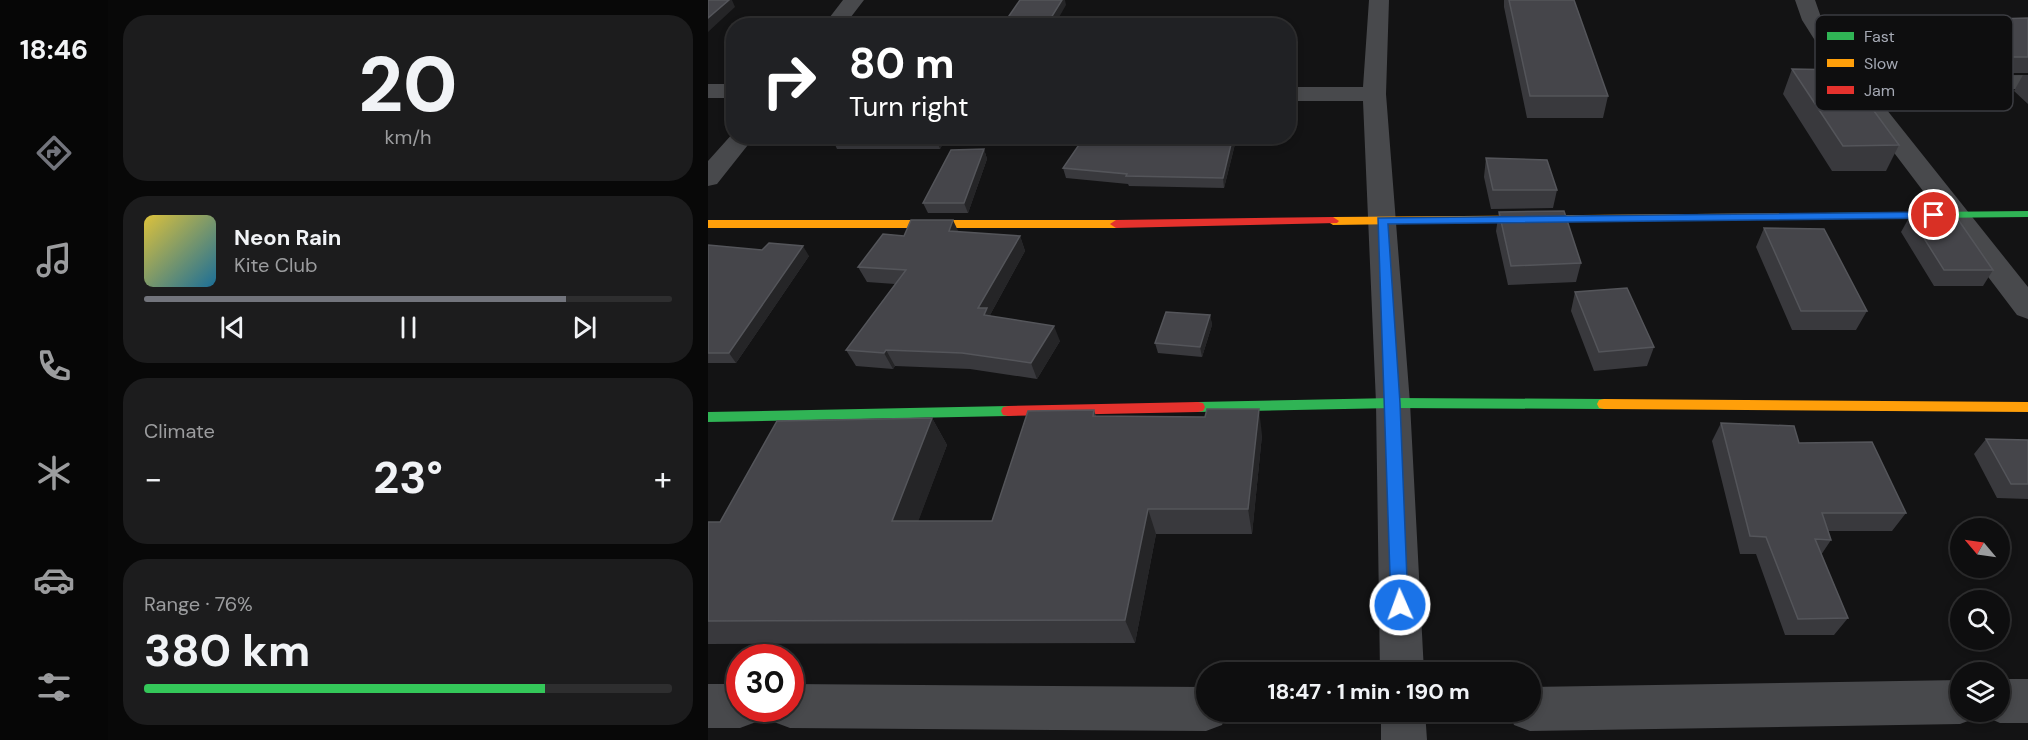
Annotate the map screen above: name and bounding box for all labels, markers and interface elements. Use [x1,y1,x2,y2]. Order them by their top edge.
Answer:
legend [1815,15,2013,111]
text: Fast [1864,26,1895,47]
text: 18:46 [20,32,88,67]
text: 20 [358,34,458,135]
text: 80 m [849,36,955,91]
icon: right [750,42,828,120]
text: Slow [1864,53,1898,74]
text: Jam [1864,80,1895,101]
text: Turn right [849,89,969,124]
text: km/h [384,124,432,150]
icon: directions [33,132,75,174]
pin [1908,189,1959,240]
icon: arrive [1917,198,1950,231]
text: Neon Rain [234,223,341,252]
icon: music [33,239,75,281]
text: Kite Club [234,252,318,278]
icon: previous [216,311,249,344]
icon: pause [392,311,425,344]
icon: next [568,311,601,344]
icon: phone [33,345,75,387]
text: Climate [144,418,215,444]
text: 23° [373,448,443,507]
icon: climate [33,452,75,494]
text: − [144,457,162,500]
text: + [654,457,672,500]
north arrow [1950,518,2010,578]
map controls [1950,518,2010,722]
icon: car [33,559,75,601]
position arrow [1368,573,1432,637]
button: search [1950,590,2010,650]
text: Range · 76% [144,591,253,617]
text: 380 km [144,621,310,680]
speed limit sign: 30 [726,644,804,722]
button: layers [1950,662,2010,722]
icon: filters [33,666,75,708]
text: 18:47 · 1 min · 190 m [1267,677,1470,706]

